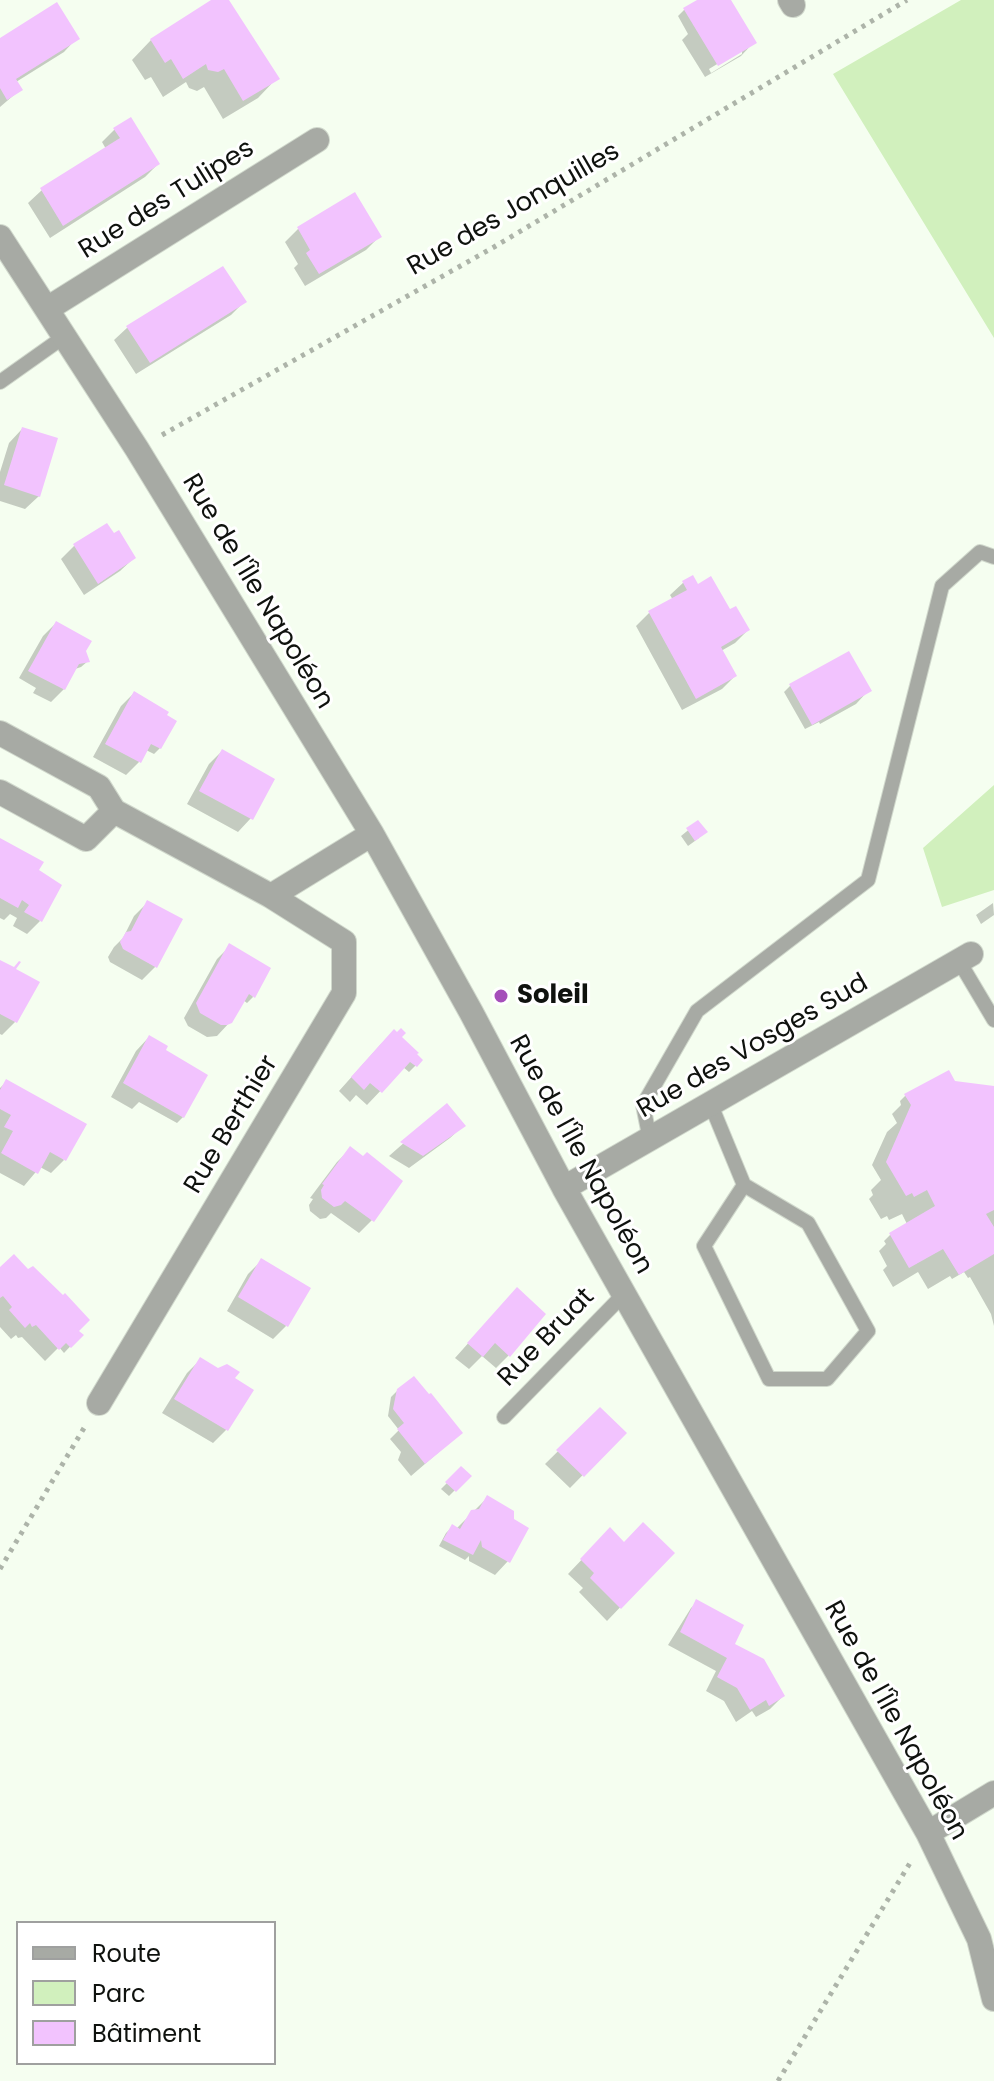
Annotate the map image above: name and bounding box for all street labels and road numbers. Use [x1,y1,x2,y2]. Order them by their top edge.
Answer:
street label: Rue des Tulipes [74,134,260,266]
street label: Rue des Jonquilles [402,137,626,283]
street label: Rue de l'Île Napoléon [175,469,339,715]
street label: Rue des Vosges Sud [632,968,874,1126]
street label: Rue de l'Île Napoléon [501,1030,659,1280]
street label: Rue Berthier [179,1050,285,1200]
street label: Rue Bruat [492,1282,602,1394]
street label: Rue de l'Île Napoléon [816,1596,974,1846]

